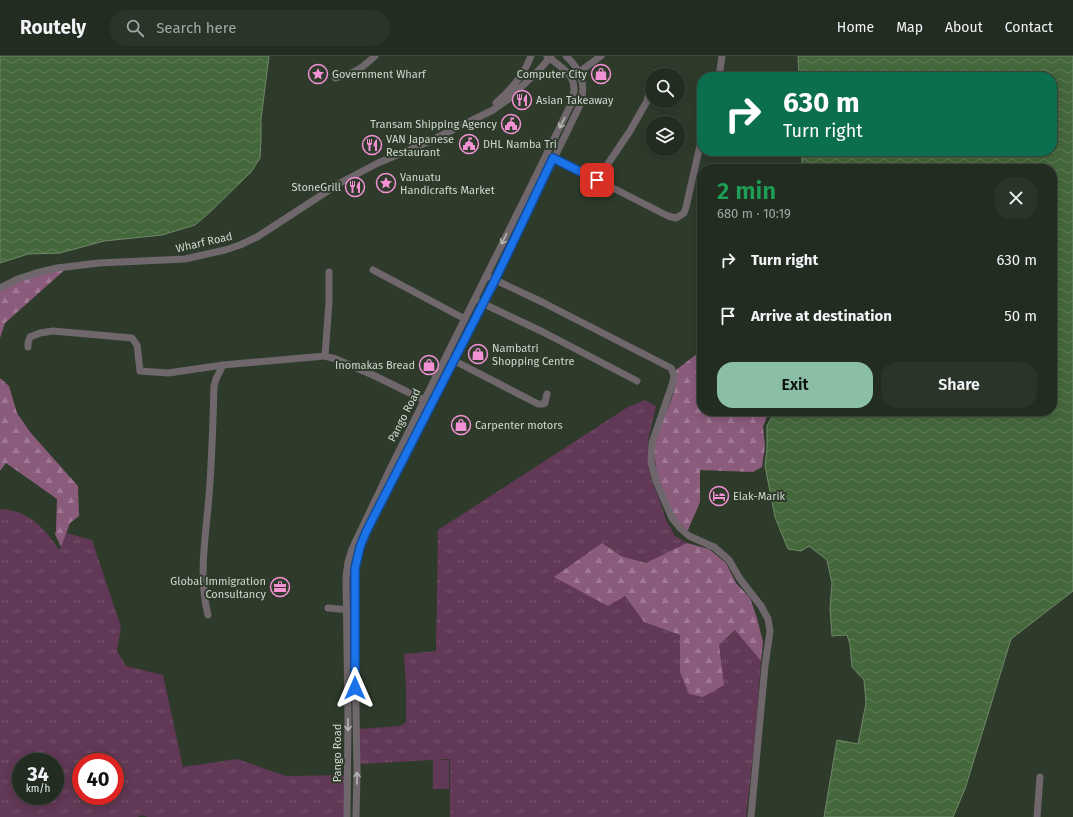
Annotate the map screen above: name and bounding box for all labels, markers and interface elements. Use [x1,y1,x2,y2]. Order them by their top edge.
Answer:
search box [110,10,390,46]
text: Routely [20,16,86,39]
icon: search [124,17,146,39]
text: Search here [156,19,236,37]
text: Home [837,19,874,36]
text: Map [896,19,923,36]
text: About [945,19,983,36]
text: Contact [1005,19,1053,36]
place icon: Government Wharf [307,63,329,85]
shop icon: Computer City [590,63,612,85]
place label: Government Wharf [332,68,427,81]
place label: Computer City [517,68,588,81]
map controls [645,68,685,156]
button: search [645,68,685,108]
text: 630 m [783,86,860,119]
icon: right [717,88,769,140]
restaurant icon: Asian Takeaway [511,89,533,111]
place label: Asian Takeaway [536,94,614,107]
public building icon: Transam Shipping Agency [500,113,522,135]
button: layers [645,116,685,156]
one-way arrow [558,117,565,129]
place label: Transam Shipping Agency [370,118,498,131]
text: Turn right [783,120,863,142]
place label: VAN Japanese Restaurant [386,133,454,159]
public building icon: DHL Namba Tri [458,133,480,155]
restaurant icon: VAN Japanese Restaurant [361,134,383,156]
place label: DHL Namba Tri [483,138,557,151]
pin [580,163,614,197]
icon: arrive [586,169,608,191]
place label: Vanuatu Handicrafts Market [400,171,495,197]
place icon: Vanuatu Handicrafts Market [375,172,397,194]
restaurant icon: StoneGrill [344,176,366,198]
text: 2 min [717,177,776,205]
button: close [995,177,1037,219]
place label: StoneGrill [292,181,341,194]
text: 680 m · 10:19 [717,206,791,221]
street label: Wharf Road [175,230,234,255]
one-way arrow [500,233,507,245]
icon: right [717,249,739,271]
text: Turn right [751,251,818,269]
text: 630 m [996,251,1037,269]
icon: arrive [717,305,739,327]
text: Arrive at destination [751,307,892,325]
text: 50 m [1004,307,1037,325]
place label: Nambatri Shopping Centre [492,342,574,368]
shop icon: Nambatri Shopping Centre [467,343,489,365]
shop icon: Inomakas Bread [418,354,440,376]
place label: Inomakas Bread [335,359,415,372]
button: Exit [717,362,873,408]
button: Share [881,362,1037,408]
street label: Pango Road [385,386,424,444]
shop icon: Carpenter motors [450,414,472,436]
place label: Carpenter motors [475,419,563,432]
hotel icon: Elak-Marik [708,485,730,507]
place label: Elak-Marik [733,490,786,503]
place label: Global Immigration Consultancy [170,575,267,601]
office icon: Global Immigration Consultancy [269,576,291,598]
position arrow [334,667,376,709]
one-way arrow [344,718,352,731]
street label: Pango Road [331,724,344,782]
speed limit sign: 40 [72,753,124,805]
text: 34 [27,762,49,786]
one-way arrow [353,772,361,785]
text: km/h [26,783,50,795]

